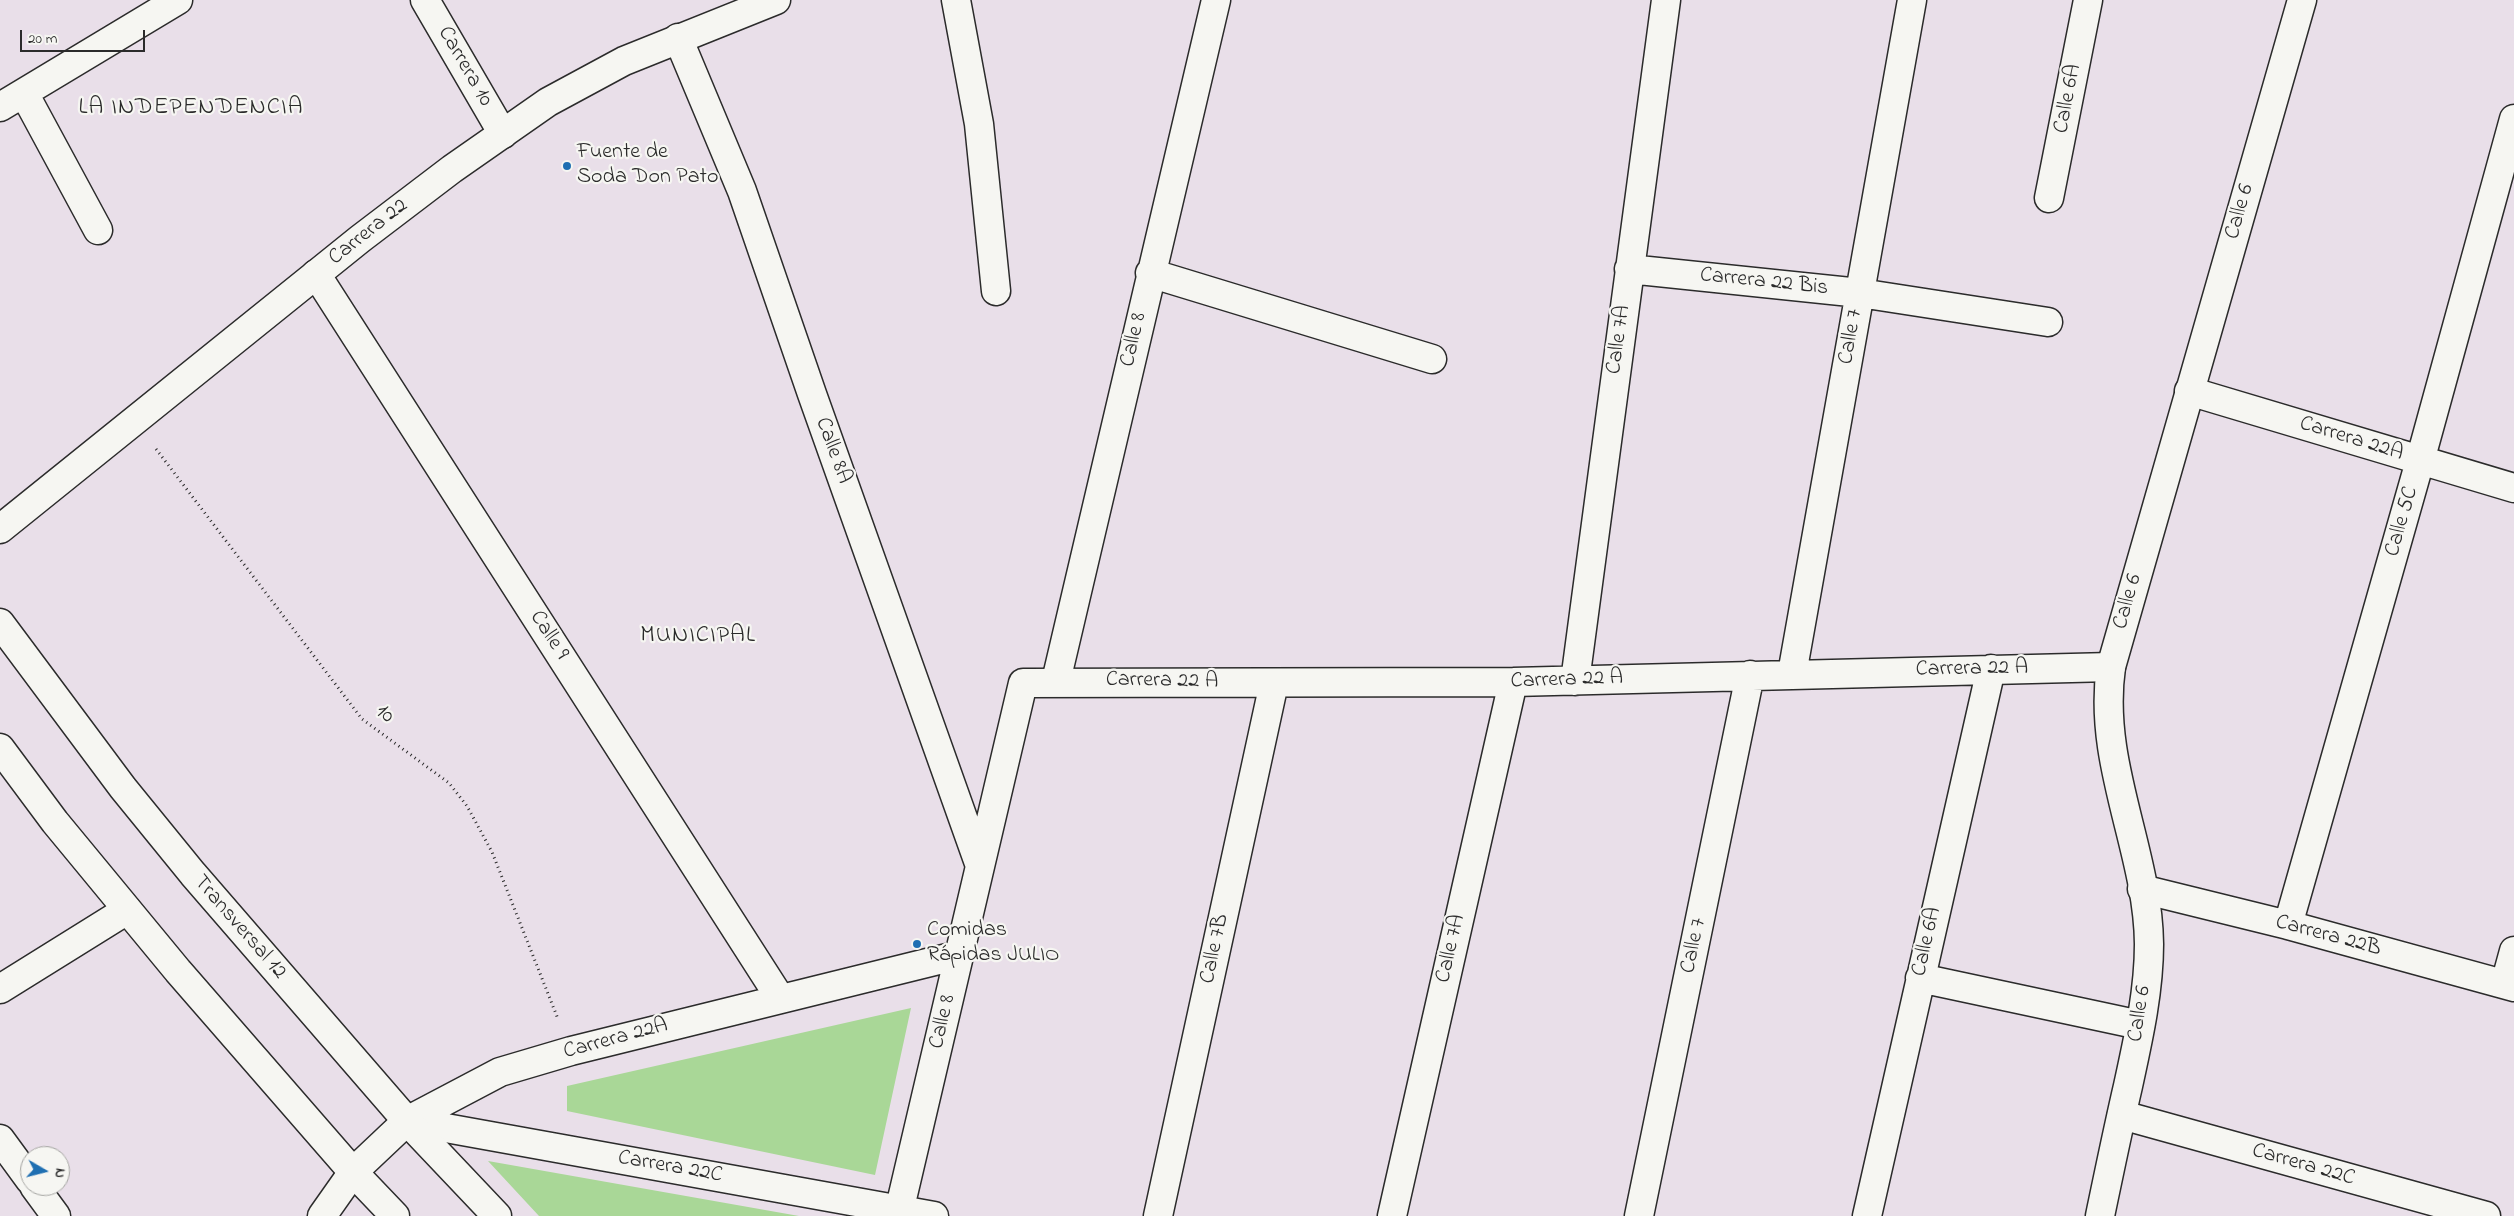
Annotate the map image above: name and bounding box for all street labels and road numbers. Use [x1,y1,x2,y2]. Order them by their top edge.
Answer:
street label: Carrera 10 [431,22,497,112]
street label: Calle 6A [2049,62,2089,136]
street label: Calle 6 [2221,181,2261,243]
street label: Carrera 22 [324,194,414,272]
street label: Carrera 22 Bis [1698,263,1830,303]
street label: Calle 7A [1602,304,1638,376]
street label: Calle 7 [1834,307,1870,367]
street label: Calle 8 [1116,310,1154,370]
street label: Carrera 22A [2296,412,2406,468]
street label: Calle 8A [808,414,856,488]
street label: Calle 5C [2380,484,2426,560]
street label: Calle 6 [2109,571,2149,633]
street label: Calle 9 [522,606,574,666]
street label: Carrera 22 A [1915,656,2029,684]
street label: Carrera 22 A [1510,666,1624,696]
street label: Carrera 22 A [1105,668,1219,696]
street label: 10 [369,700,399,730]
street label: Transversal 12 [187,871,291,985]
street label: Calle 6A [1907,905,1949,979]
street label: Carrera 22B [2272,910,2384,964]
street label: Calle 7B [1196,912,1236,986]
street label: Calle 7A [1431,912,1473,986]
street label: Calle 7 [1676,916,1714,976]
street label: Calle 6 [2124,984,2158,1044]
street label: Calle 8 [925,992,963,1052]
street label: Carrera 22A [561,1013,671,1067]
street label: Carrera 22C [2249,1139,2357,1193]
street label: Carrera 22C [616,1146,724,1190]

